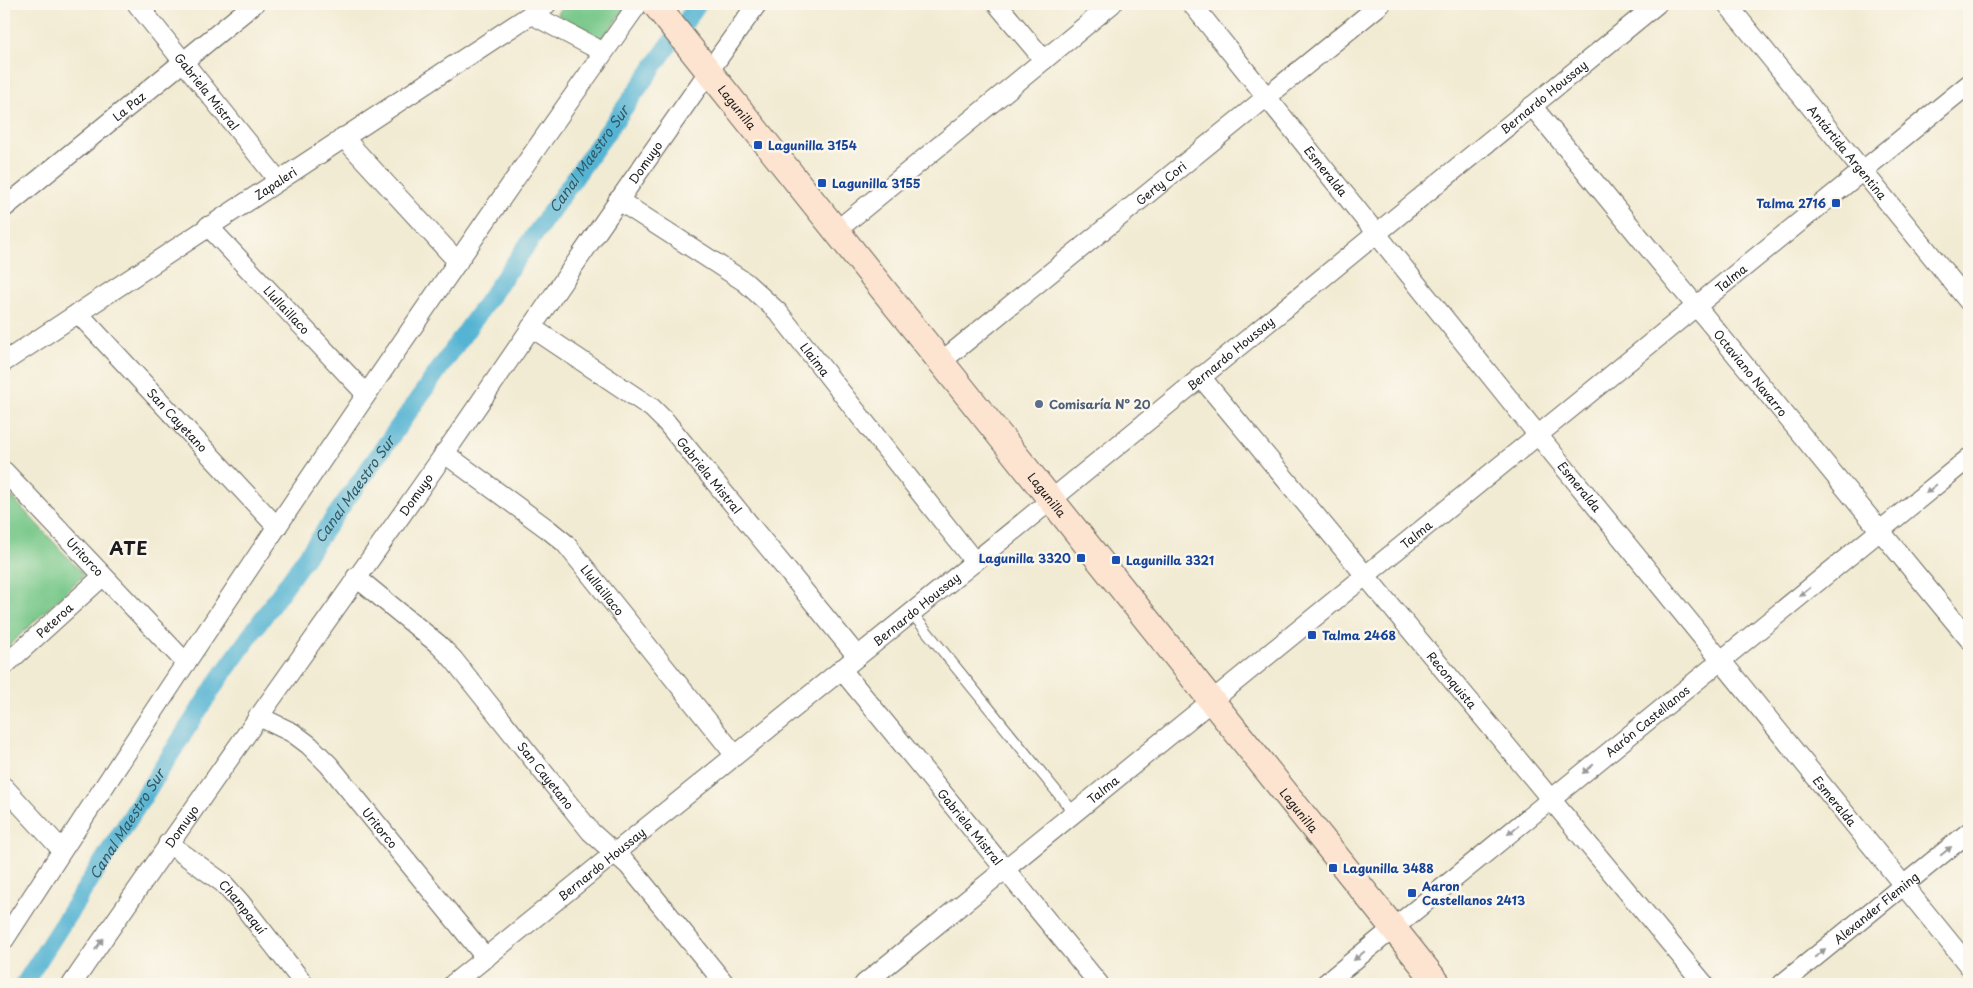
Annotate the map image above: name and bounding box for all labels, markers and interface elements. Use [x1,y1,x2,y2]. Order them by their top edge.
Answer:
street label: Gabriela Mistral [170,49,244,134]
street label: Bernardo Houssay [1496,56,1591,138]
street label: Lagunilla [714,81,761,134]
street label: La Paz [108,87,149,125]
water label: Canal Maestro Sur [543,99,635,217]
street label: Antártida Argentina [1803,101,1892,204]
place label: Lagunilla 3154 [768,136,857,154]
street label: Domuyo [624,137,667,187]
marker: Lagunilla 3154 [752,139,764,151]
street label: Esmeralda [1300,142,1352,201]
street label: Gerty Cori [1132,157,1190,209]
street label: Zapaleri [250,162,300,204]
place label: Lagunilla 3155 [832,174,921,192]
marker: Lagunilla 3155 [816,177,828,189]
place label: Talma 2716 [1756,194,1827,212]
marker: Talma 2716 [1830,197,1842,209]
street label: Talma [1711,259,1751,296]
street label: Llullaillaco [259,282,314,338]
street label: Bernardo Houssay [1183,312,1278,394]
street label: Octaviano Navarro [1710,325,1792,420]
street label: Llaima [796,339,835,380]
street label: San Cayetano [143,384,212,456]
place label: Comisaría N° 20 [1049,395,1151,413]
marker: Comisaría N° 20 [1033,398,1045,410]
water label: Canal Maestro Sur [309,429,401,547]
street label: Gabriela Mistral [673,433,746,517]
street label: Esmeralda [1554,457,1606,516]
street label: Lagunilla [1024,468,1071,521]
street label: Domuyo [394,470,437,520]
one-way arrow [1925,484,1938,495]
street label: Talma [1396,516,1436,553]
street label: Uritorco [62,533,108,580]
district label: ATE [109,534,149,561]
place label: Lagunilla 3320 [979,549,1071,567]
place label: Lagunilla 3321 [1126,551,1214,569]
marker: Lagunilla 3320 [1075,552,1087,564]
marker: Lagunilla 3321 [1110,554,1122,566]
street label: Llullaillaco [577,561,629,619]
street label: Bernardo Houssay [869,568,964,650]
one-way arrow [1799,586,1812,597]
street label: Peteroa [32,598,77,642]
place label: Talma 2468 [1322,626,1396,644]
marker: Talma 2468 [1306,629,1318,641]
street label: Reconquista [1423,648,1482,713]
street label: Aarón Castellanos [1601,681,1694,761]
street label: San Cayetano [513,738,579,813]
water label: Canal Maestro Sur [83,763,171,883]
one-way arrow [1582,763,1595,774]
street label: Talma [1083,771,1123,808]
street label: Esmeralda [1809,772,1861,831]
street label: Lagunilla [1276,784,1323,837]
street label: Gabriela Mistral [933,785,1007,869]
street label: Domuyo [160,801,203,851]
street label: Uritorco [358,804,402,852]
street label: Bernardo Houssay [554,823,649,905]
one-way arrow [1507,825,1520,836]
one-way arrow [1939,845,1952,856]
place label: Lagunilla 3488 [1343,859,1434,877]
marker: Lagunilla 3488 [1327,862,1339,874]
street label: Alexander Fleming [1829,867,1923,948]
street label: Champaquí [215,876,271,938]
place label: Aaron Castellanos 2413 [1421,877,1525,909]
marker: Aaron Castellanos 2413 [1406,887,1418,899]
one-way arrow [94,937,104,951]
one-way arrow [1813,948,1826,959]
one-way arrow [1353,951,1366,962]

